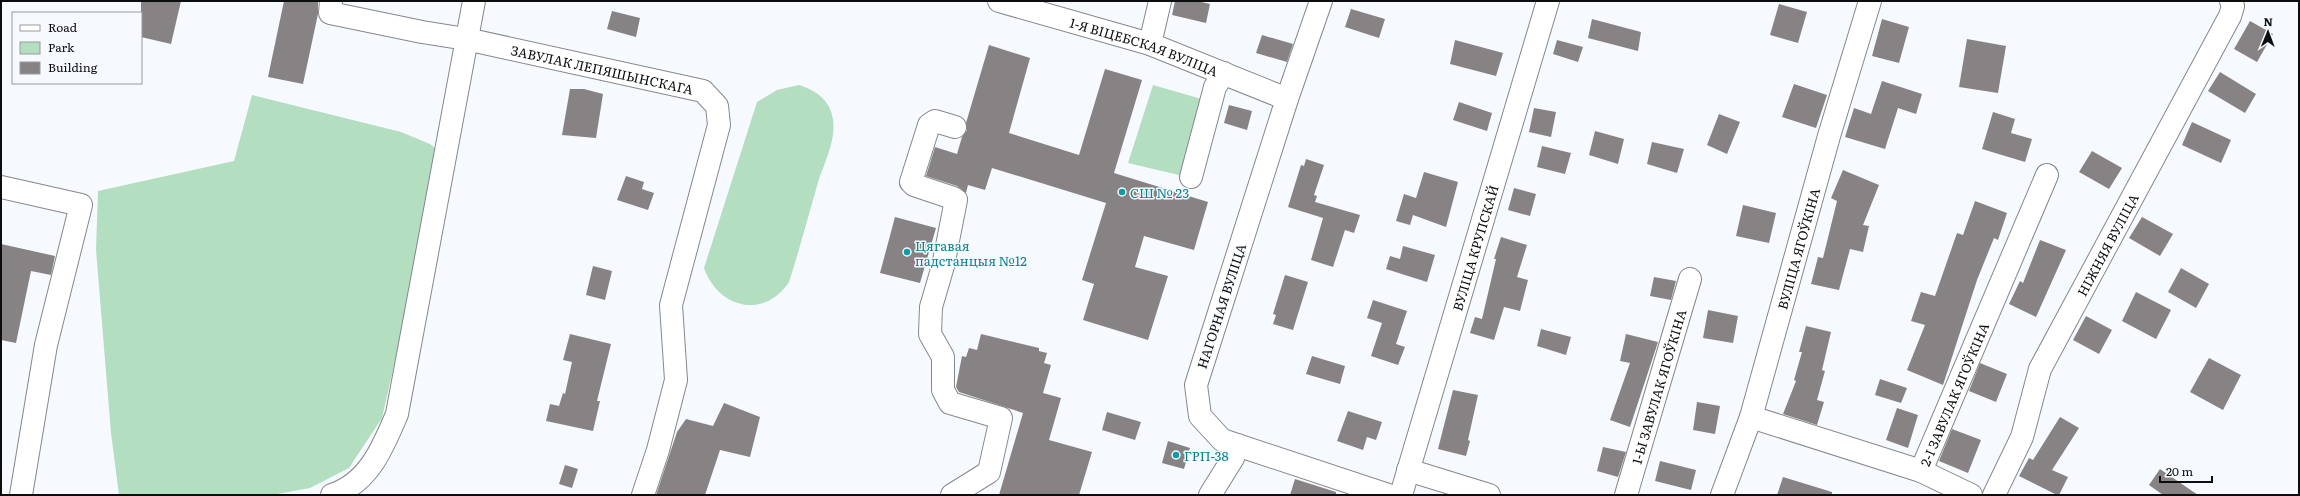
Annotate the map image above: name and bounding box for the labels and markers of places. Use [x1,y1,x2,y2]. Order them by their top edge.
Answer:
place label: СШ № 23 [1130,183,1189,202]
marker: СШ № 23 [1117,187,1127,197]
place label: Цягавая падстанцыя №12 [915,236,1027,270]
marker: Цягавая падстанцыя №12 [902,247,912,257]
place label: ГРП-38 [1184,446,1229,465]
marker: ГРП-38 [1171,450,1181,460]

